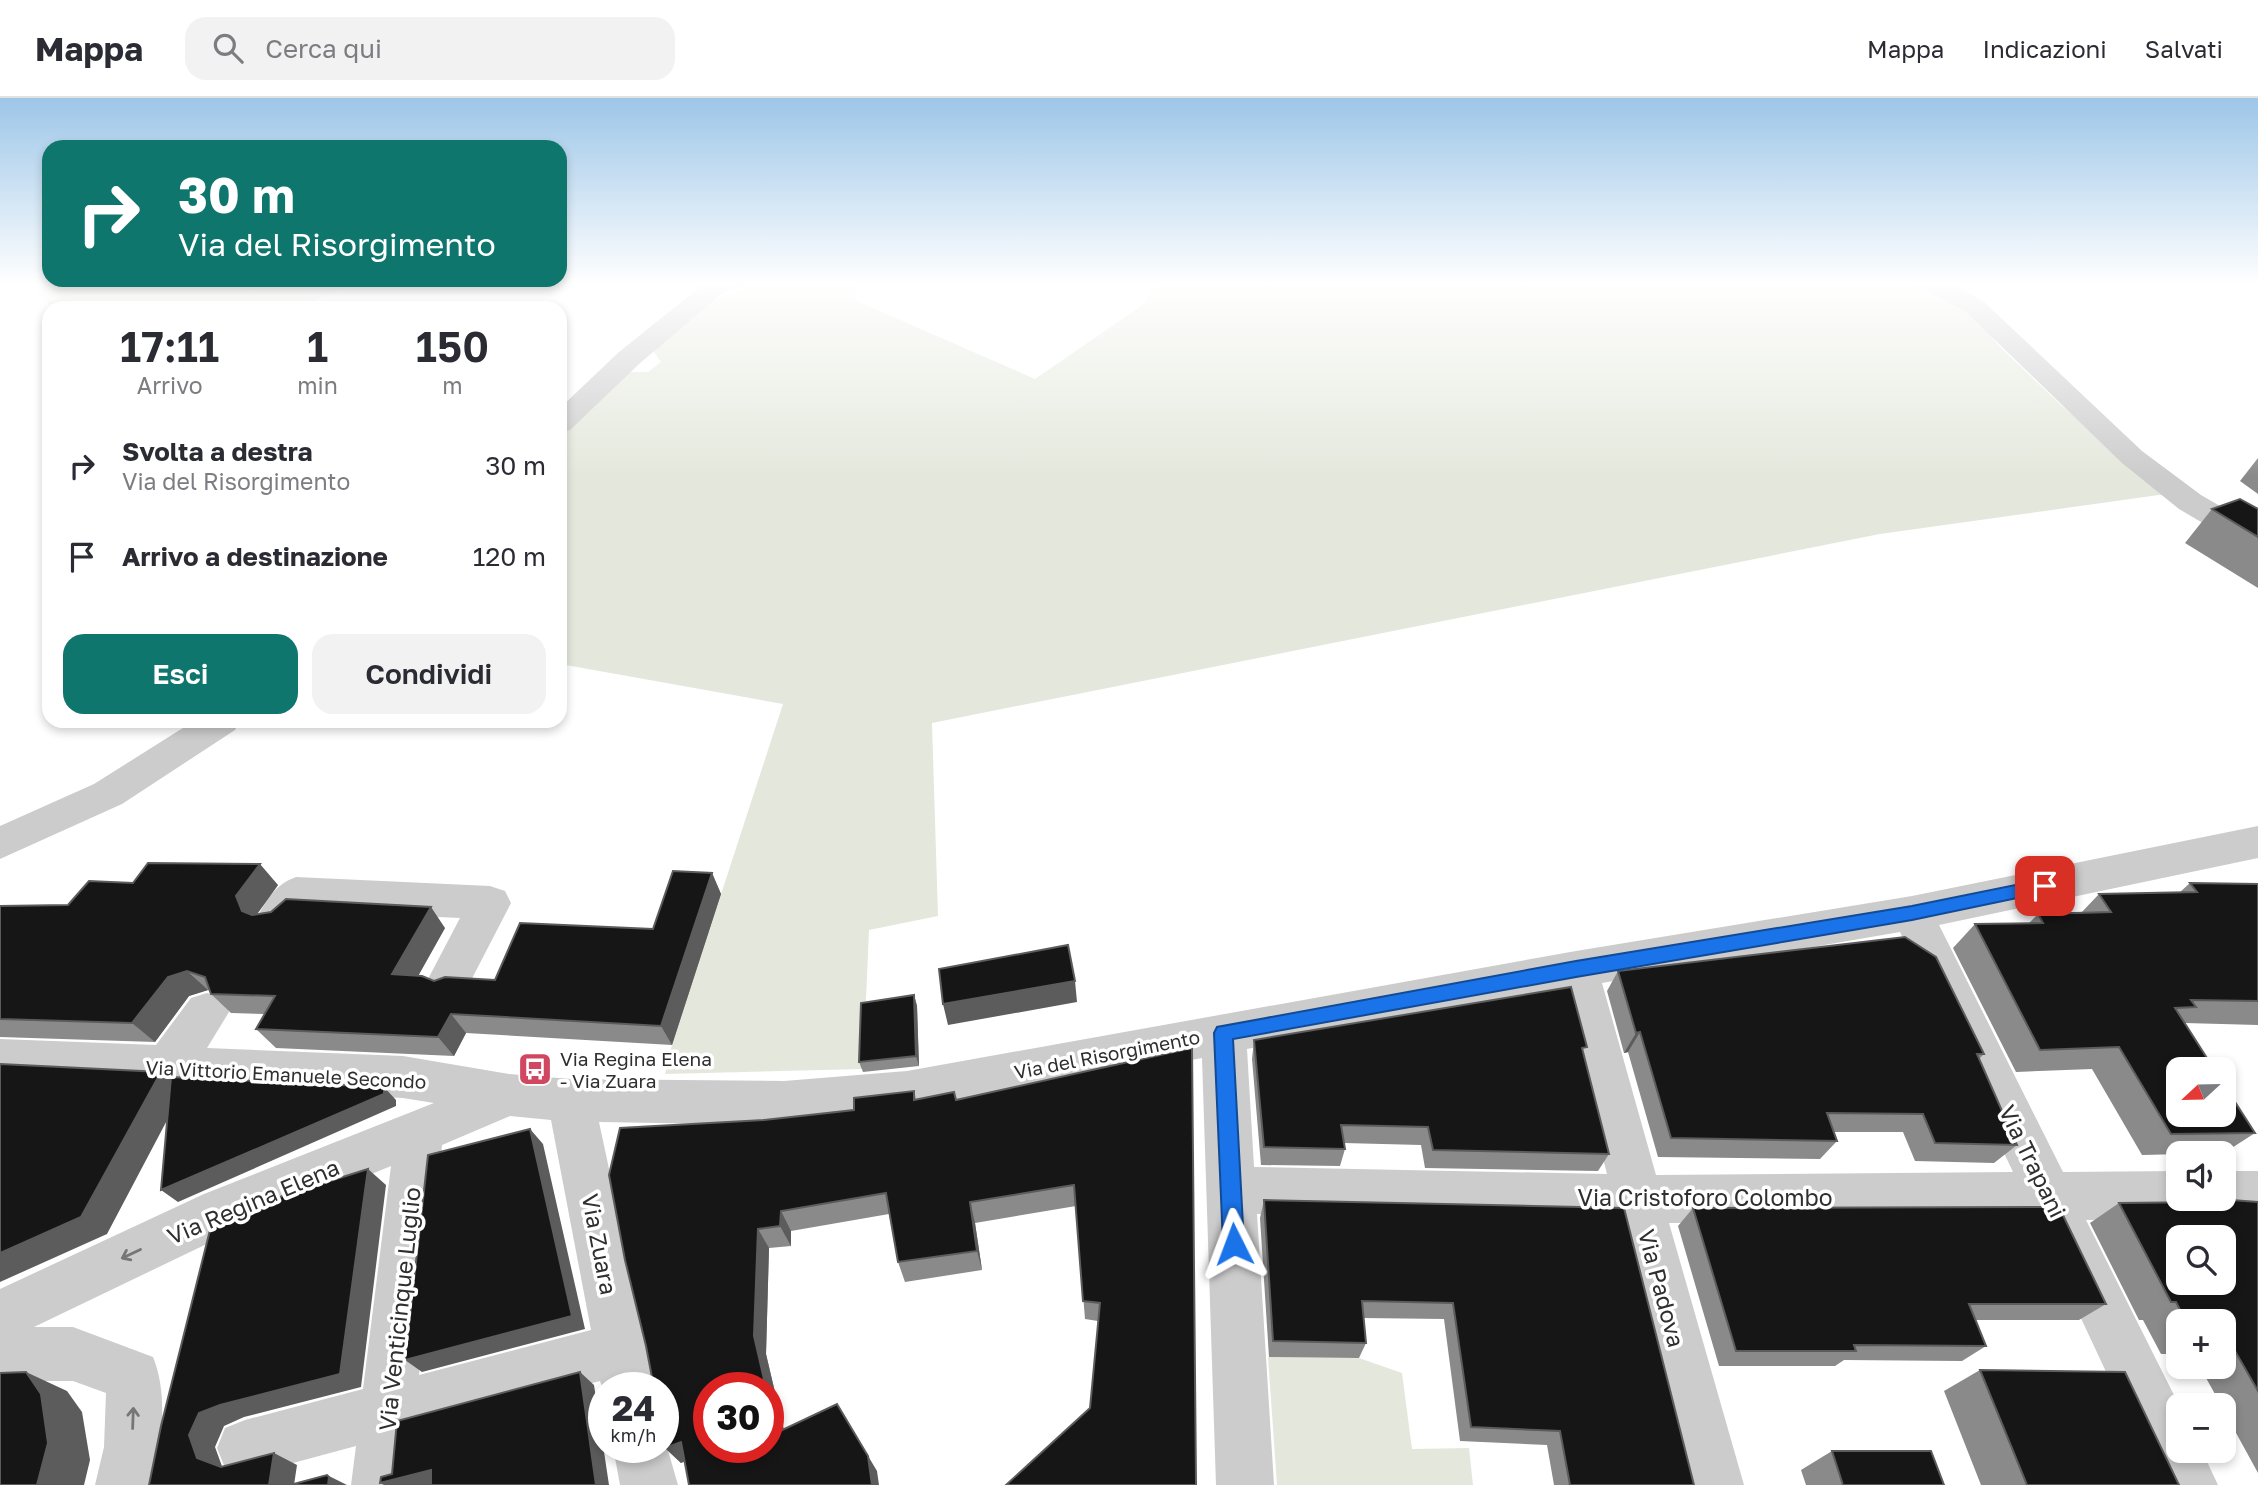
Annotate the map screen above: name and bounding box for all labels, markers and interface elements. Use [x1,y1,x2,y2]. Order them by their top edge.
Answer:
search box [185,17,675,80]
text: Mappa [35,29,143,68]
icon: search [209,29,247,67]
text: Cerca qui [265,33,382,64]
text: Mappa [1867,34,1944,63]
text: Indicazioni [1982,34,2107,63]
text: Salvati [2145,34,2223,63]
text: 30 m [178,165,295,224]
icon: right [63,168,154,259]
text: Via del Risorgimento [178,225,496,263]
text: 17:11 [120,321,219,371]
text: 1 [307,321,328,371]
text: 150 [416,321,489,371]
text: Arrivo [137,371,202,399]
text: min [297,371,338,399]
text: m [442,371,463,399]
text: Svolta a destra [122,436,313,467]
icon: right [63,447,101,485]
text: 30 m [485,450,546,481]
text: Via del Risorgimento [122,467,350,495]
icon: arrive [63,538,101,576]
text: Arrivo a destinazione [122,541,388,572]
text: 120 m [473,541,546,572]
button: Esci [63,634,298,714]
button: Condividi [312,634,546,714]
pin [2015,856,2075,916]
icon: arrive [2026,867,2064,905]
street label: Via del Risorgimento [1012,1025,1202,1083]
place label: Via Regina Elena - Via Zuara [560,1047,712,1092]
bus stop icon: Via Regina Elena - Via Zuara [516,1050,554,1088]
street label: Via Vittorio Emanuele Secondo [145,1055,427,1093]
north arrow [2166,1057,2236,1127]
map controls [2166,1057,2236,1463]
street label: Via Trapani [1994,1100,2072,1222]
button: sound [2166,1141,2236,1211]
street label: Via Regina Elena [163,1152,343,1250]
street label: Via Cristoforo Colombo [1578,1183,1832,1211]
street label: Via Venticinque Luglio [372,1186,426,1432]
street label: Via Zuara [576,1191,624,1297]
position arrow [1197,1207,1271,1281]
button: search [2166,1225,2236,1295]
street label: Via Padova [1633,1226,1691,1350]
one-way arrow [121,1248,142,1261]
button: + [2166,1309,2236,1379]
speed limit sign: 30 [693,1372,784,1463]
text: 24 [612,1387,655,1429]
button: − [2166,1393,2236,1463]
one-way arrow [127,1406,140,1429]
text: km/h [611,1424,656,1446]

